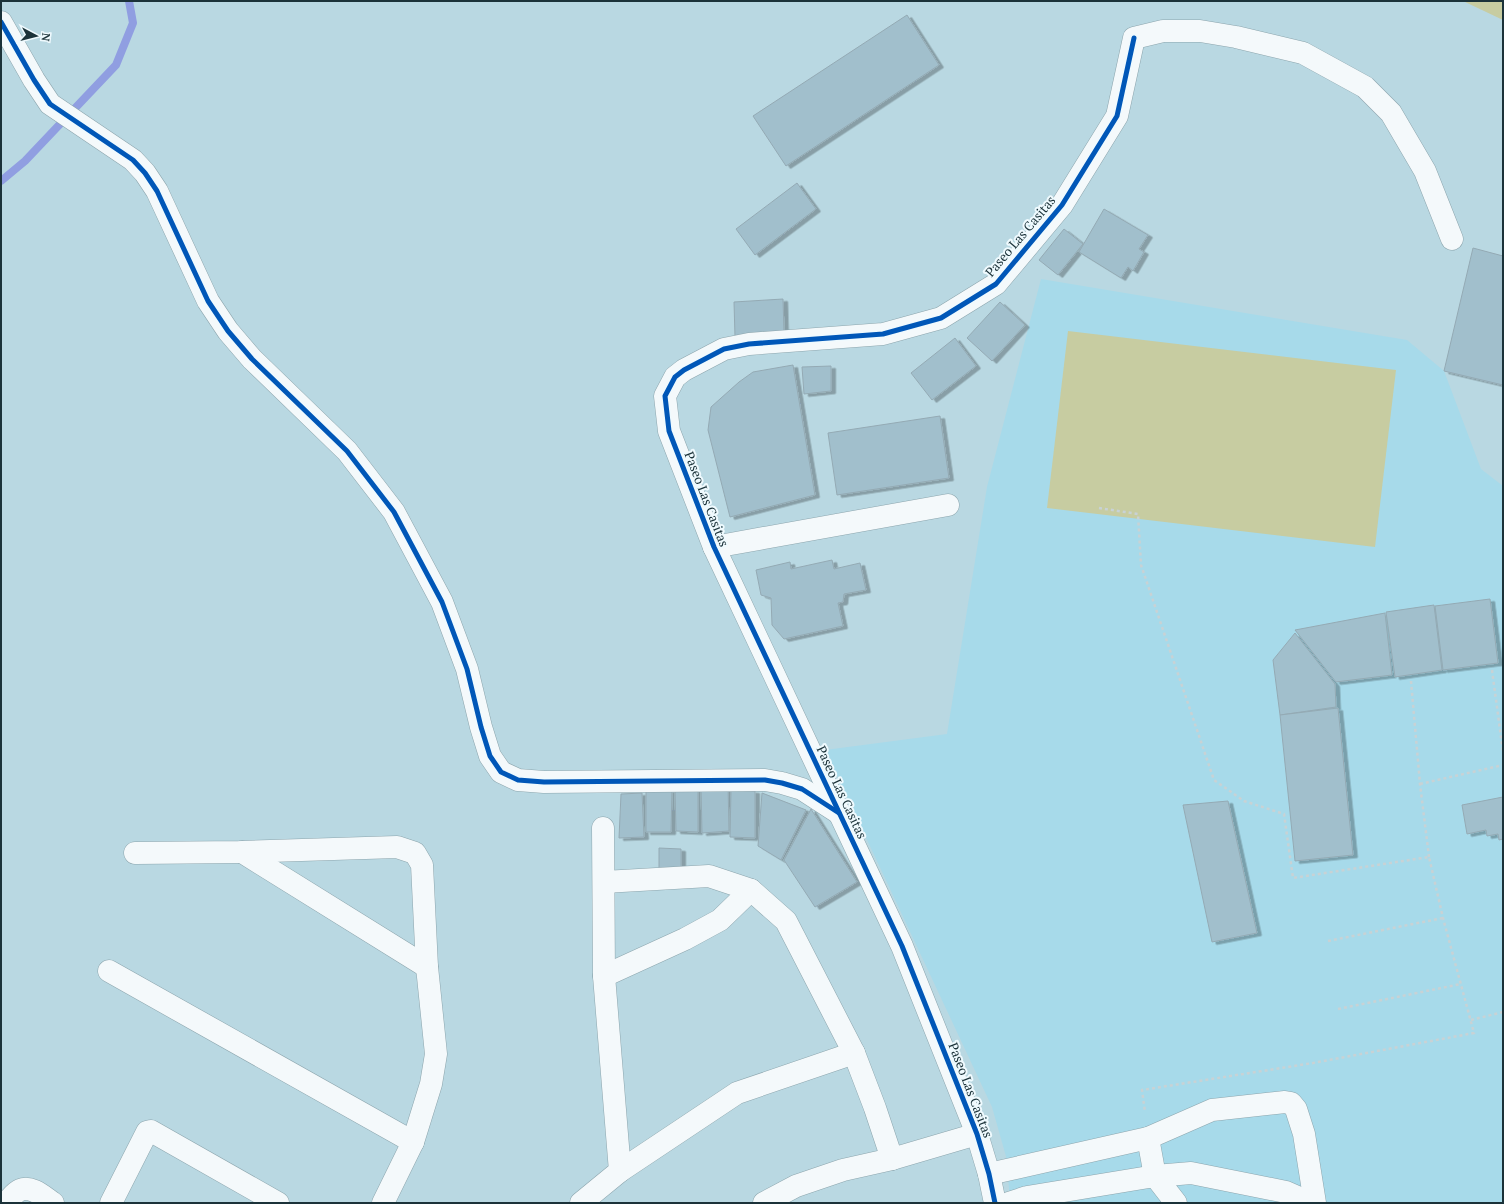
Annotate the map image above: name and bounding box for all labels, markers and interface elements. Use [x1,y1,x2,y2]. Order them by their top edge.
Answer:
north arrow [16,16,56,56]
text: N [38,32,53,43]
street label: Paseo Las Casitas [981,192,1059,280]
street label: Paseo Las Casitas [681,449,733,549]
street label: Paseo Las Casitas [813,743,871,841]
street label: Paseo Las Casitas [945,1040,997,1140]

